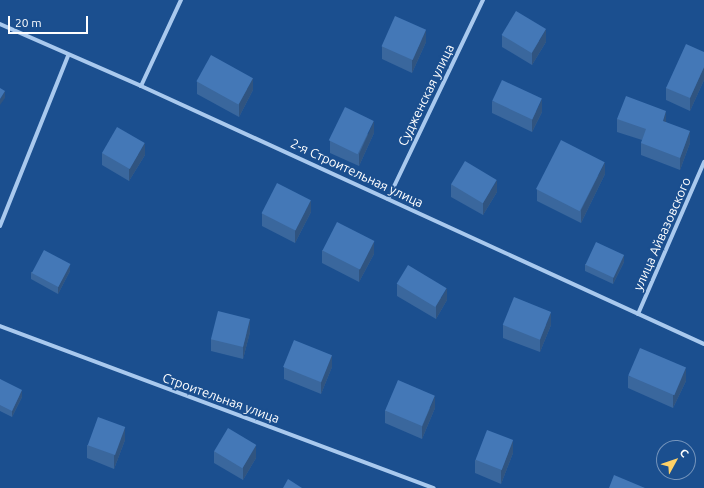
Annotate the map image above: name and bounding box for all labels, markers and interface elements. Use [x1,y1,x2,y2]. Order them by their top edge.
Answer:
scale bar [10,8,90,34]
text: 20 m [15,16,42,29]
street label: Судженская улица [395,42,457,148]
street label: 2-я Строительная улица [288,135,426,211]
street label: улица Айвазовского [630,175,694,293]
street label: Строительная улица [160,370,282,426]
north arrow [656,440,696,480]
text: С [678,446,691,459]

